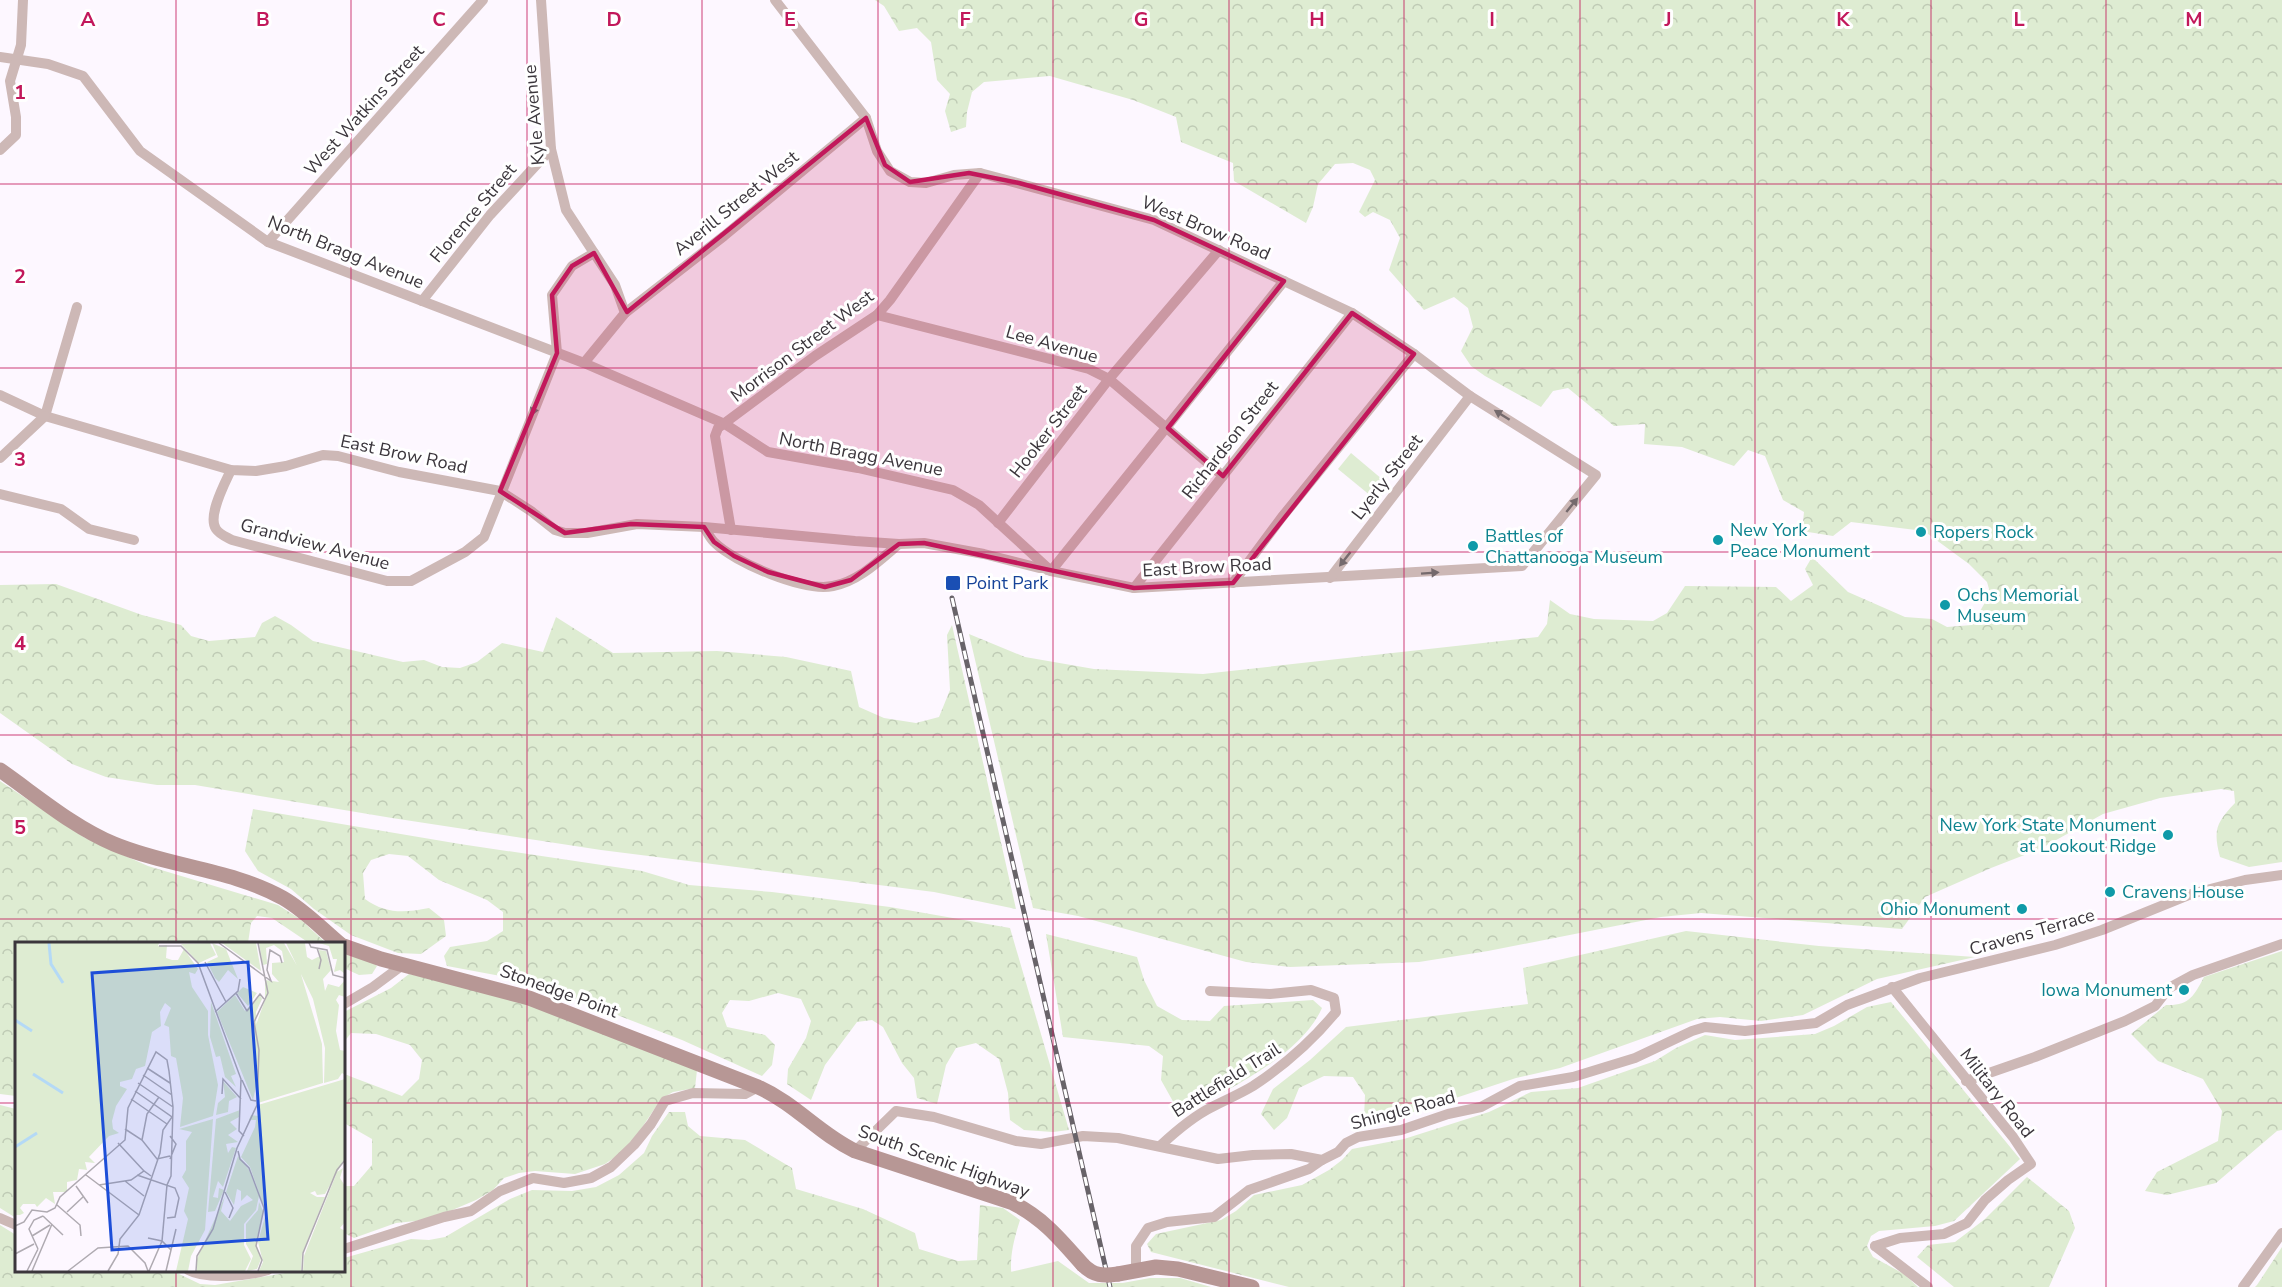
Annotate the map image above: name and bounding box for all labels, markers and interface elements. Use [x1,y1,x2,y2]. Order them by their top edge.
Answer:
text: A [81,6,96,33]
text: B [256,6,270,33]
text: C [432,6,446,33]
text: D [606,6,622,33]
text: E [784,6,796,33]
text: F [959,6,971,33]
text: G [1134,6,1148,33]
text: H [1309,6,1325,33]
text: I [1489,6,1495,33]
text: J [1663,6,1672,33]
text: K [1836,6,1850,33]
text: L [2013,6,2025,33]
text: M [2185,6,2203,33]
street label: West Watkins Street [299,39,430,181]
street label: Kyle Avenue [518,64,550,166]
text: 1 [14,79,26,106]
street label: Averill Street West [669,145,804,261]
street label: Florence Street [424,158,522,268]
street label: West Brow Road [1138,190,1274,266]
street label: North Bragg Avenue [264,210,428,294]
text: 2 [14,263,26,290]
street label: Morrison Street West [726,284,879,408]
street label: Lee Avenue [1003,319,1101,369]
street label: Richardson Street [1176,375,1284,504]
street label: Hooker Street [1004,379,1092,483]
one-way arrow [530,399,540,417]
one-way arrow [1494,410,1510,421]
street label: North Bragg Avenue [777,426,945,482]
street label: East Brow Road [338,429,470,479]
street label: Lyerly Street [1346,429,1428,525]
text: 3 [14,446,26,473]
one-way arrow [1565,497,1578,512]
street label: Grandview Avenue [238,513,392,575]
place label: New York Peace Monument [1730,518,1870,563]
place label: Ropers Rock [1933,520,2035,544]
place label: Battles of Chattanooga Museum [1485,524,1663,569]
marker: Ropers Rock [1914,525,1928,539]
marker: New York Peace Monument [1711,533,1725,547]
marker: Battles of Chattanooga Museum [1466,539,1480,553]
one-way arrow [1339,551,1351,566]
street label: East Brow Road [1142,552,1272,582]
one-way arrow [1421,568,1440,577]
place label: Point Park [966,571,1049,595]
marker: Point Park [944,574,962,592]
place label: Ochs Memorial Museum [1957,583,2079,628]
marker: Ochs Memorial Museum [1938,598,1952,612]
text: 4 [14,630,26,657]
place label: New York State Monument at Lookout Ridge [1940,813,2157,858]
text: 5 [14,814,26,841]
marker: New York State Monument at Lookout Ridge [2161,828,2175,842]
place label: Cravens House [2122,880,2244,904]
marker: Cravens House [2103,885,2117,899]
place label: Ohio Monument [1880,897,2011,921]
marker: Ohio Monument [2015,902,2029,916]
street label: Cravens Terrace [1967,903,2097,961]
inset map [15,942,345,1272]
street label: Stonedge Point [497,959,622,1024]
place label: Iowa Monument [2041,978,2173,1002]
marker: Iowa Monument [2177,983,2191,997]
street label: Battlefield Trail [1167,1037,1285,1123]
street label: Military Road [1954,1043,2040,1143]
street label: Shingle Road [1348,1084,1458,1136]
street label: South Scenic Highway [855,1119,1034,1203]

